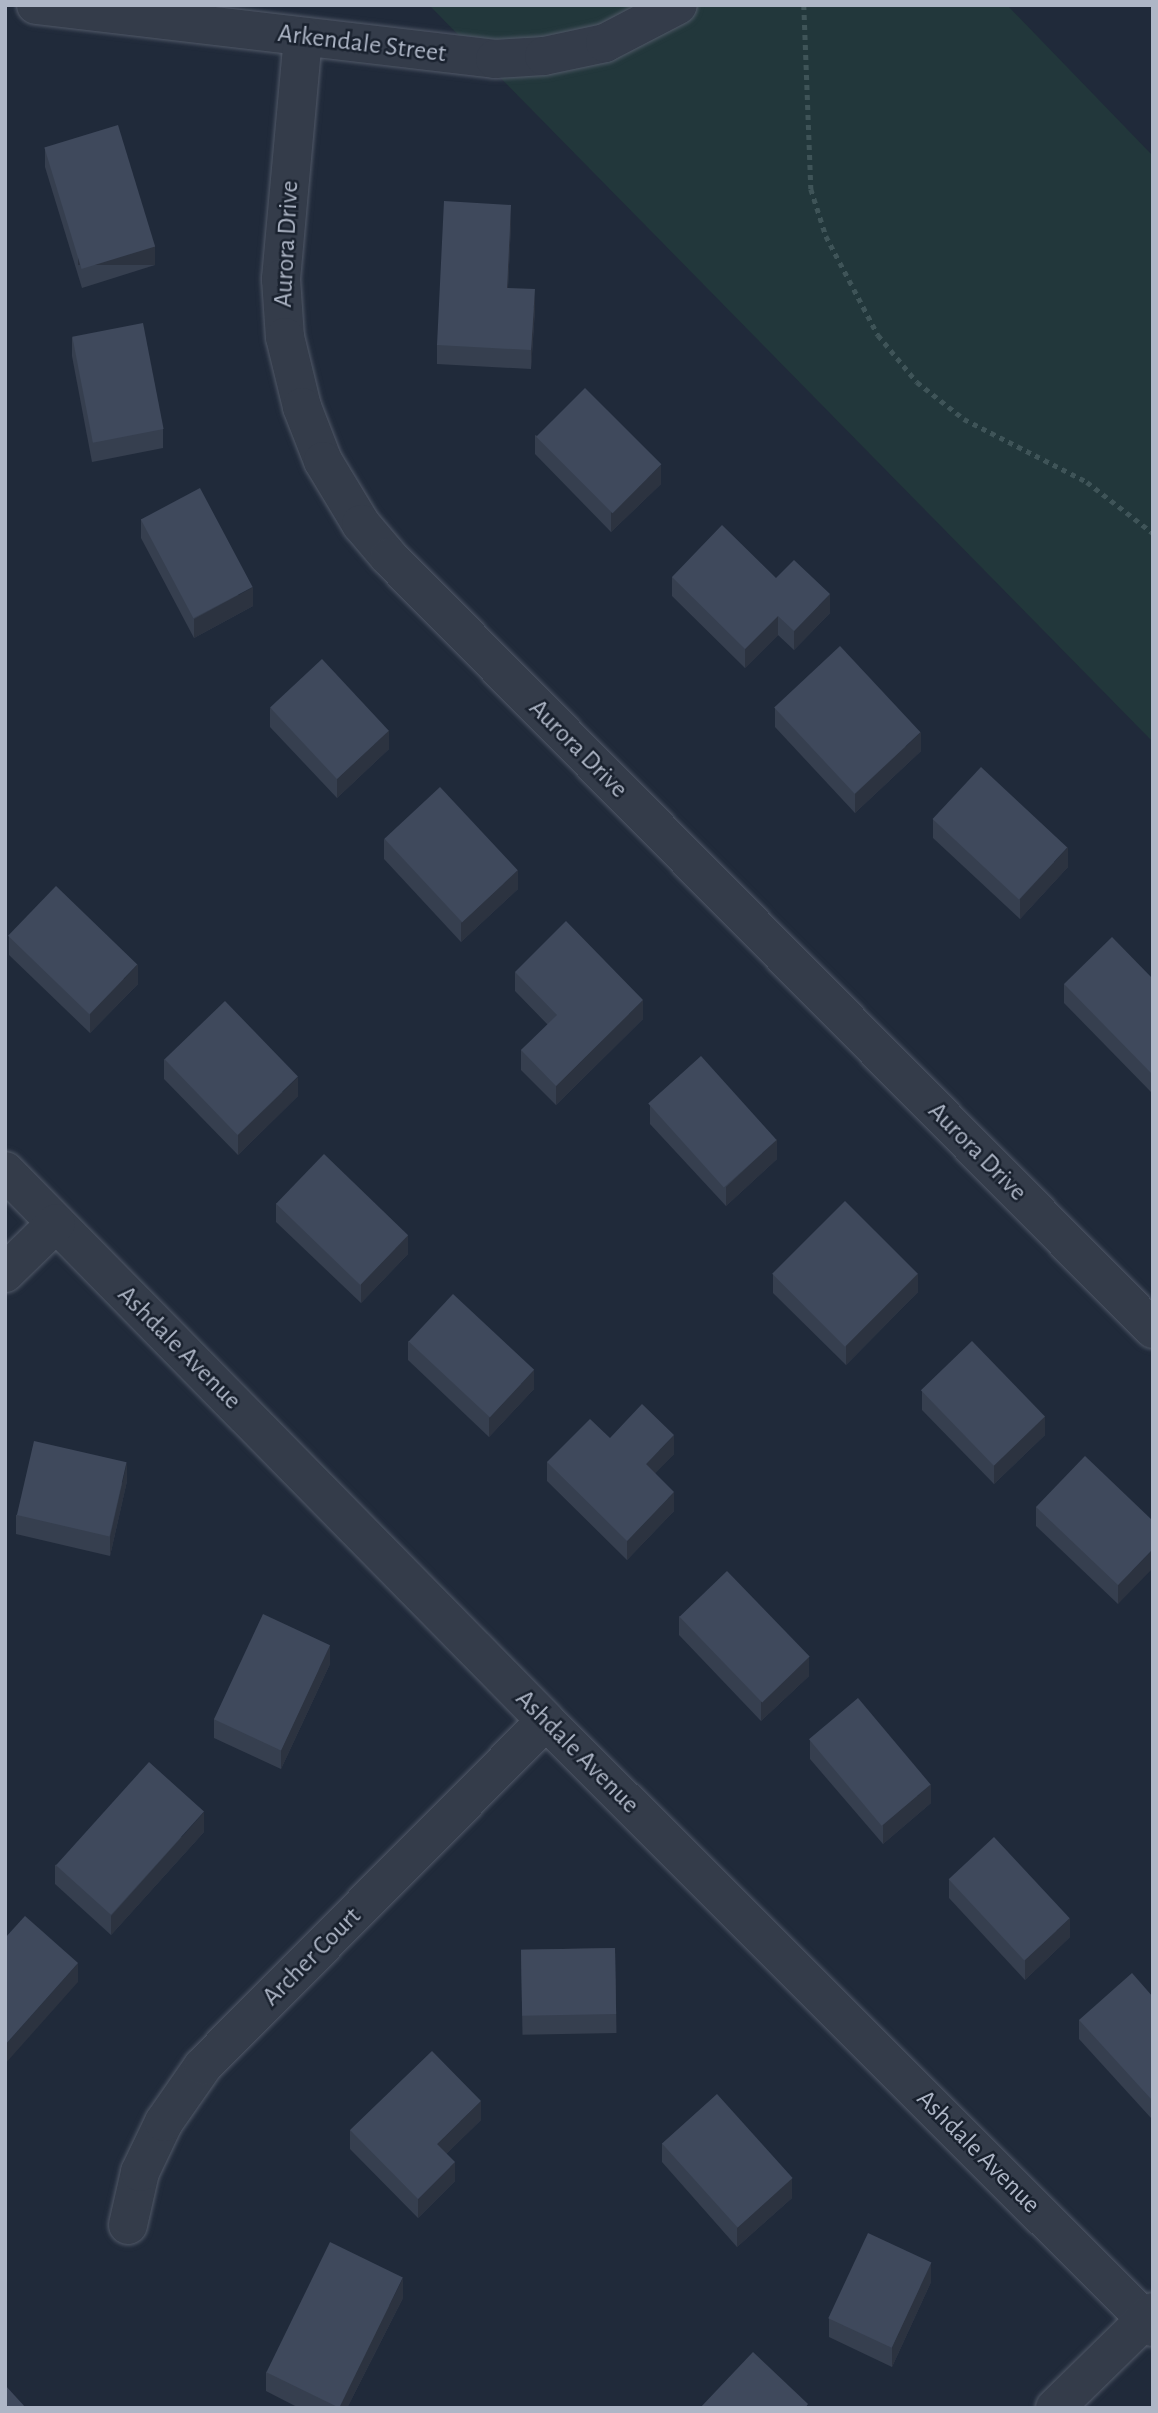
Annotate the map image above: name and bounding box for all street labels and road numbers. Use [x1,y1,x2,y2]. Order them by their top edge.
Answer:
street label: Arkendale Street [276,18,448,70]
street label: Aurora Drive [268,180,306,308]
street label: Aurora Drive [522,693,634,805]
street label: Aurora Drive [921,1096,1033,1208]
street label: Ashdale Avenue [111,1280,247,1416]
street label: Ashdale Avenue [509,1684,645,1820]
street label: Archer Court [256,1901,368,2013]
street label: Ashdale Avenue [910,2084,1046,2220]

